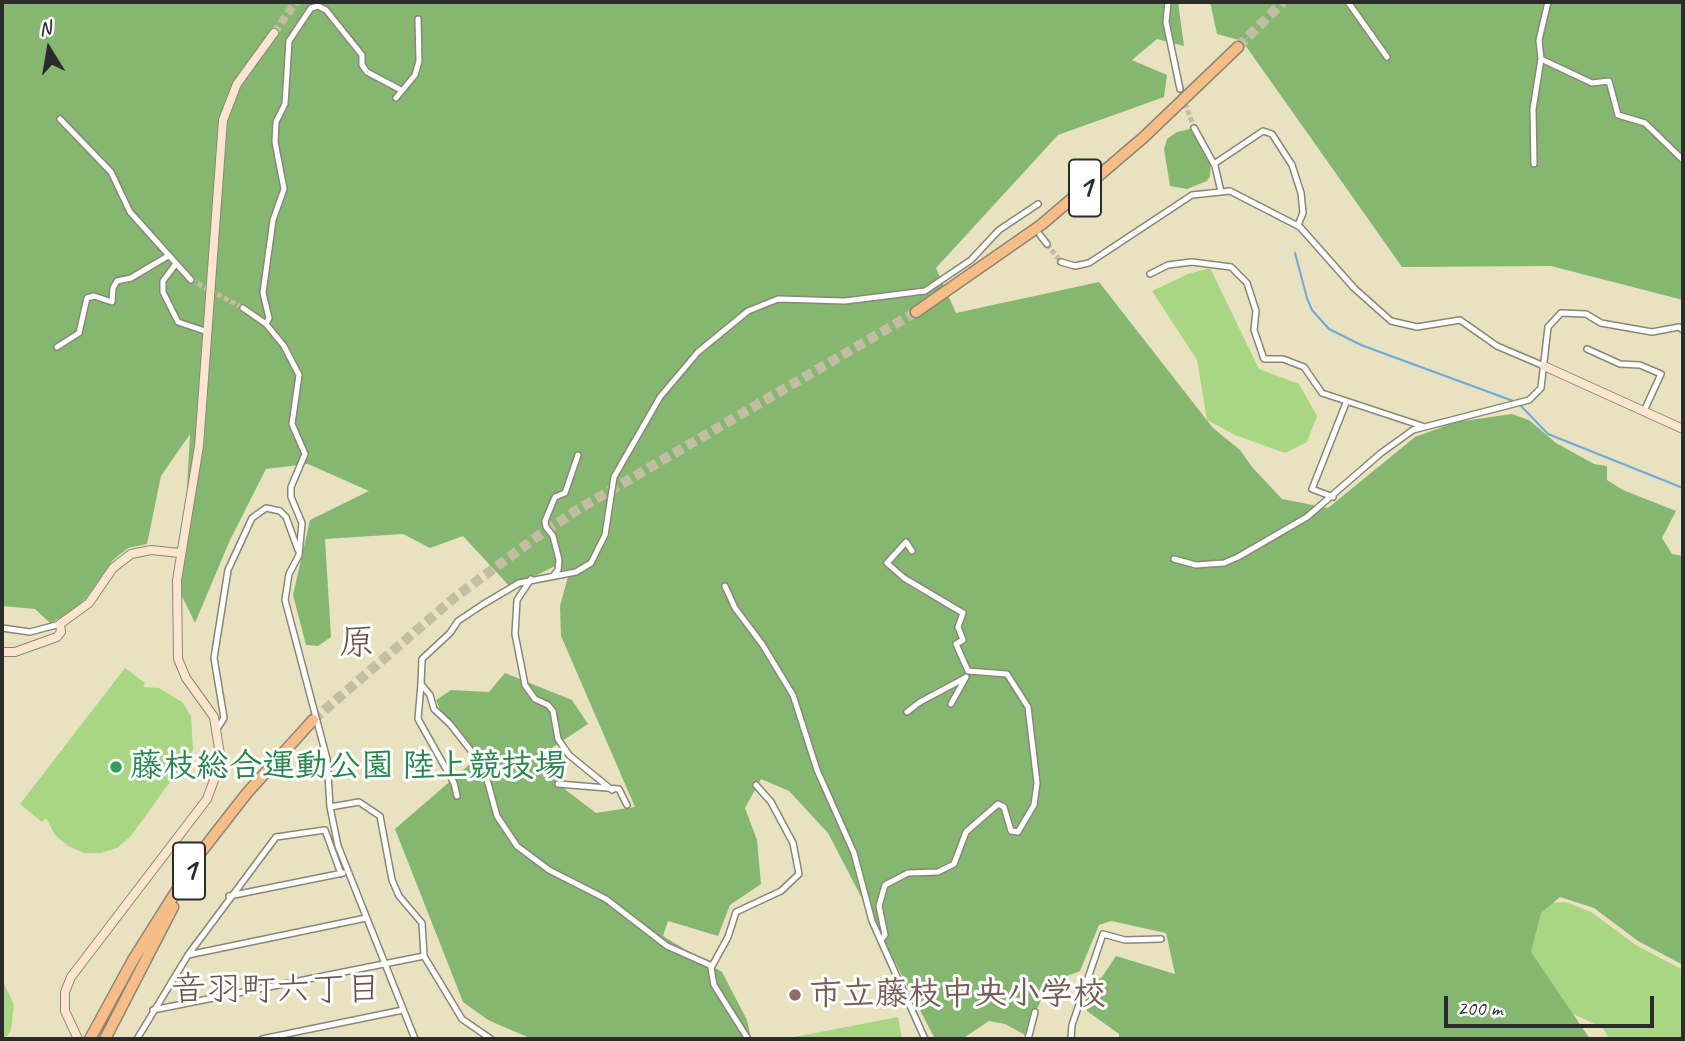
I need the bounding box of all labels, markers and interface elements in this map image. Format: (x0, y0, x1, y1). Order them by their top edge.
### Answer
north arrow (14, 14, 84, 84)
text: N (37, 15, 53, 41)
road number: 1 (1069, 160, 1101, 216)
district label: 原 (339, 622, 375, 666)
place label: 藤枝総合運動公園 陸上競技場 (130, 747, 567, 787)
marker: 藤枝総合運動公園 陸上競技場 (108, 759, 124, 775)
road number: 1 (173, 842, 205, 900)
district label: 音羽町六丁目 (171, 970, 381, 1012)
place label: 市立藤枝中央小学校 (809, 975, 1106, 1015)
scale bar (1447, 982, 1657, 1026)
marker: 市立藤枝中央小学校 (787, 987, 803, 1003)
text: 200 m (1457, 995, 1502, 1021)

